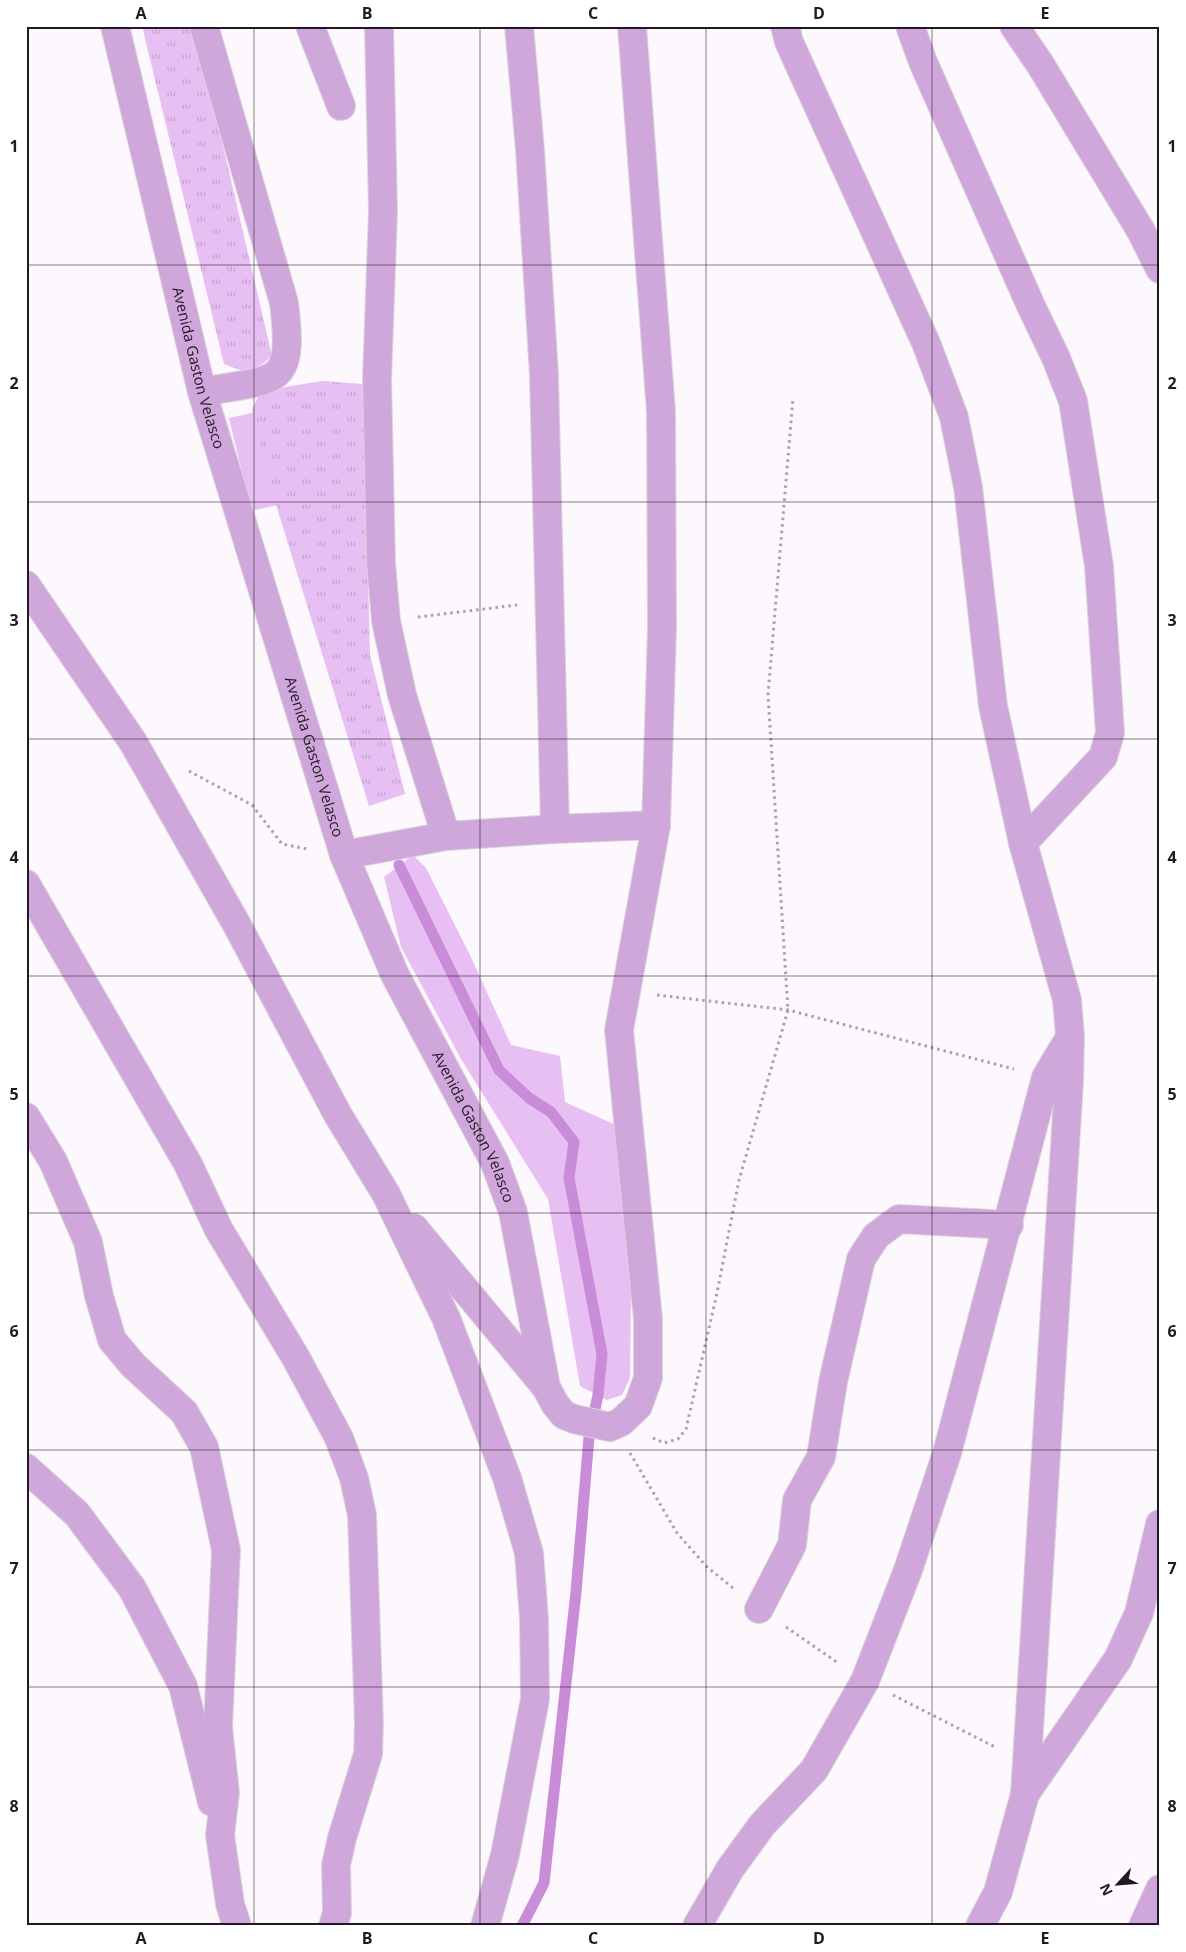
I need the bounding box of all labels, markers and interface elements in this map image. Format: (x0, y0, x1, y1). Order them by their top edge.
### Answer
text: A (135, 2, 147, 24)
text: B (362, 2, 372, 24)
text: C (588, 2, 598, 24)
text: D (813, 2, 825, 24)
text: E (1041, 2, 1050, 24)
text: 1 (9, 135, 19, 157)
text: 1 (1167, 135, 1177, 157)
street label: Avenida Gaston Velasco (168, 285, 230, 451)
text: 2 (9, 372, 19, 394)
text: 2 (1167, 372, 1177, 394)
text: 3 (9, 609, 19, 631)
text: 3 (1167, 609, 1177, 631)
street label: Avenida Gaston Velasco (281, 674, 349, 839)
text: 4 (9, 846, 19, 868)
text: 4 (1167, 846, 1177, 868)
street label: Avenida Gaston Velasco (428, 1047, 520, 1205)
text: 5 (9, 1083, 19, 1105)
text: 5 (1167, 1083, 1177, 1105)
text: 6 (9, 1320, 19, 1342)
text: 6 (1167, 1320, 1177, 1342)
text: 7 (9, 1557, 19, 1579)
text: 7 (1167, 1557, 1177, 1579)
text: 8 (9, 1795, 19, 1817)
text: 8 (1167, 1795, 1177, 1817)
north arrow (1094, 1860, 1144, 1910)
text: N (1095, 1881, 1117, 1899)
text: A (135, 1927, 147, 1949)
text: B (362, 1927, 372, 1949)
text: C (588, 1927, 598, 1949)
text: D (813, 1927, 825, 1949)
text: E (1041, 1927, 1050, 1949)

